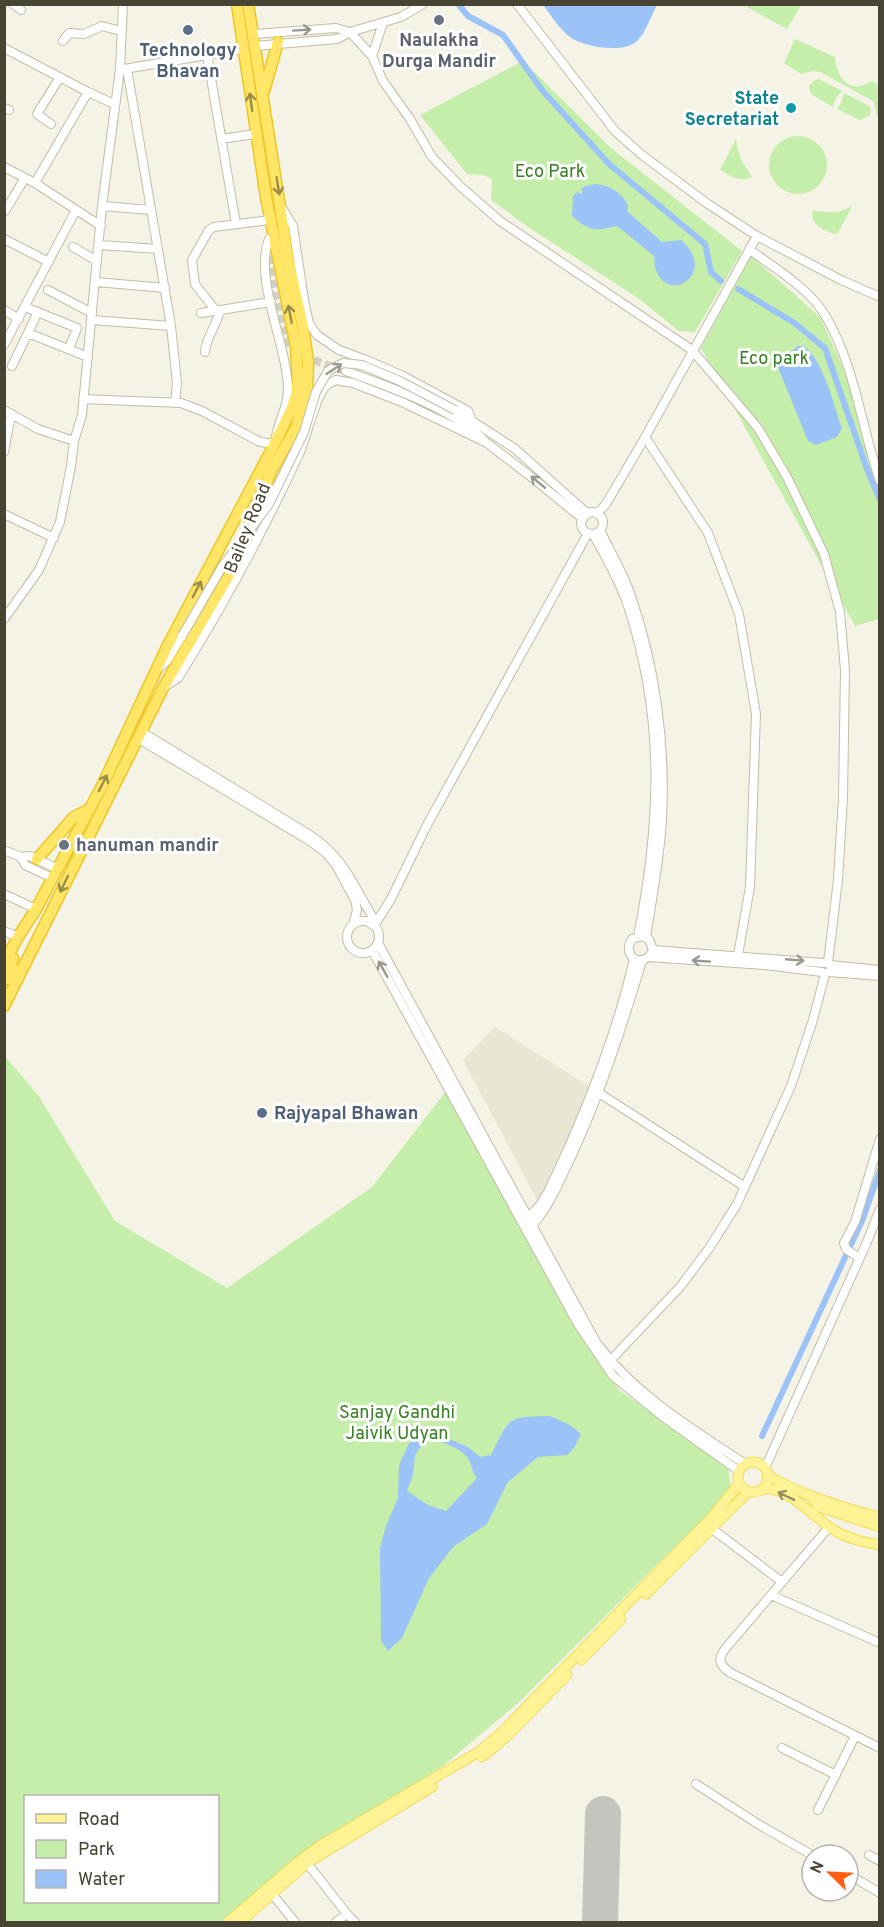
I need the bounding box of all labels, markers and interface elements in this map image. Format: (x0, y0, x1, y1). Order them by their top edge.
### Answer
marker: Naulakha Durga Mandir (432, 13, 446, 27)
marker: Technology Bhavan (181, 23, 195, 37)
one-way arrow (292, 24, 311, 35)
place label: Naulakha Durga Mandir (382, 30, 496, 74)
place label: Technology Bhavan (139, 40, 237, 84)
place label: State Secretariat (685, 88, 779, 132)
one-way arrow (245, 92, 256, 112)
marker: State Secretariat (784, 101, 798, 115)
park label: Eco Park (515, 161, 585, 184)
one-way arrow (273, 176, 284, 196)
one-way arrow (284, 305, 295, 324)
park label: Eco park (739, 348, 809, 371)
one-way arrow (325, 362, 342, 374)
one-way arrow (530, 475, 546, 488)
street label: Bailey Road (220, 480, 277, 577)
one-way arrow (191, 581, 203, 598)
one-way arrow (98, 775, 109, 793)
place label: hanuman mandir (76, 835, 219, 858)
marker: hanuman mandir (57, 838, 71, 852)
one-way arrow (57, 875, 69, 893)
one-way arrow (691, 955, 711, 966)
one-way arrow (785, 955, 805, 966)
one-way arrow (376, 961, 388, 978)
place label: Rajyapal Bhawan (274, 1103, 418, 1126)
marker: Rajyapal Bhawan (255, 1106, 269, 1120)
park label: Sanjay Gandhi Jaivik Udyan (339, 1402, 455, 1446)
one-way arrow (778, 1490, 796, 1501)
legend (24, 1795, 219, 1903)
text: Road (78, 1809, 120, 1832)
text: Park (78, 1839, 115, 1862)
north arrow (800, 1843, 860, 1903)
text: N (807, 1858, 830, 1877)
text: Water (78, 1869, 125, 1892)

